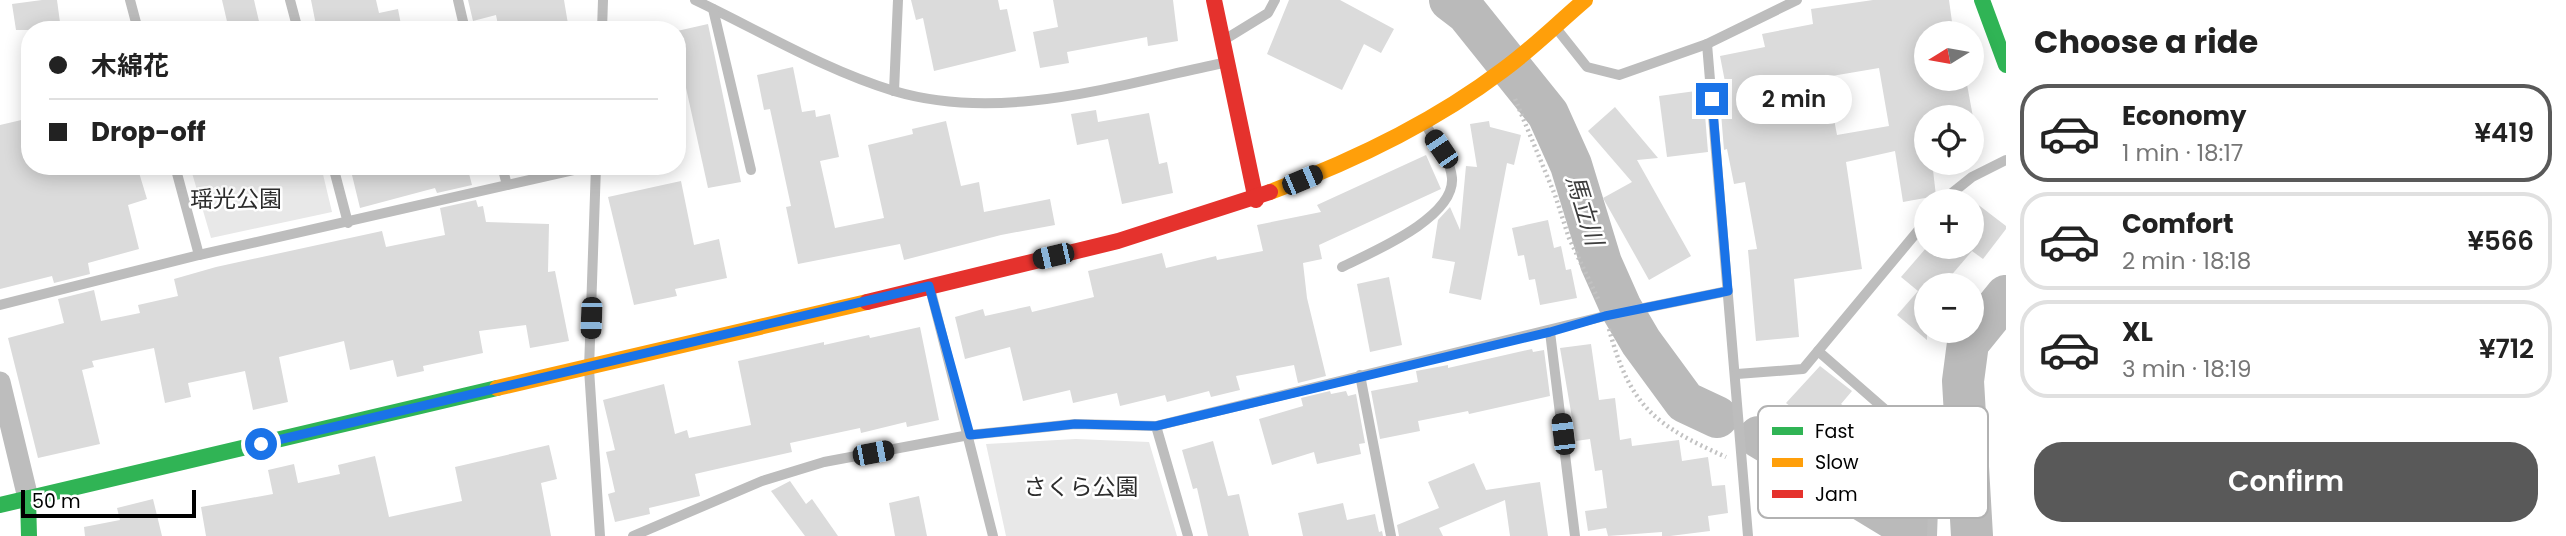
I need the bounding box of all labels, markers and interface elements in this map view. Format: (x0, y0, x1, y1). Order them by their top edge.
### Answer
text: Choose a ride (2034, 19, 2258, 64)
north arrow (1914, 21, 1984, 91)
map controls (1914, 21, 1984, 343)
text: 木綿花 (91, 48, 169, 84)
callout: 2 min (1736, 74, 1852, 124)
route end (1696, 83, 1728, 115)
text: 2 min (1762, 83, 1826, 115)
text: Economy (2122, 98, 2246, 134)
icon: car (2038, 102, 2101, 165)
button: locate (1914, 105, 1984, 175)
text: Drop-off (91, 114, 206, 150)
text: ¥419 (2475, 115, 2534, 151)
car (1421, 126, 1462, 172)
text: 1 min · 18:17 (2122, 137, 2243, 169)
car (1279, 162, 1326, 198)
water label: 馬立川 (1559, 171, 1612, 252)
park label: 瑶光公園 (190, 183, 282, 215)
button: + (1914, 189, 1984, 259)
text: Comfort (2122, 206, 2234, 242)
icon: car (2038, 210, 2101, 273)
text: ¥566 (2467, 223, 2534, 259)
car (1031, 241, 1076, 271)
text: 2 min · 18:18 (2122, 245, 2251, 277)
button: − (1914, 273, 1984, 343)
car (580, 297, 603, 339)
text: XL (2122, 314, 2153, 350)
icon: car (2038, 318, 2101, 381)
text: ¥712 (2479, 331, 2534, 367)
text: 3 min · 18:19 (2122, 353, 2252, 385)
legend (1758, 406, 1988, 518)
car (1551, 412, 1576, 456)
text: Fast (1815, 418, 1854, 445)
route start (245, 428, 277, 460)
car (851, 439, 896, 467)
button: Confirm (2034, 442, 2538, 522)
text: Slow (1815, 449, 1859, 476)
park label: さくら公園 (1024, 471, 1139, 503)
text: Jam (1815, 481, 1857, 508)
scale bar (21, 487, 196, 519)
text: 50 m (32, 488, 81, 515)

